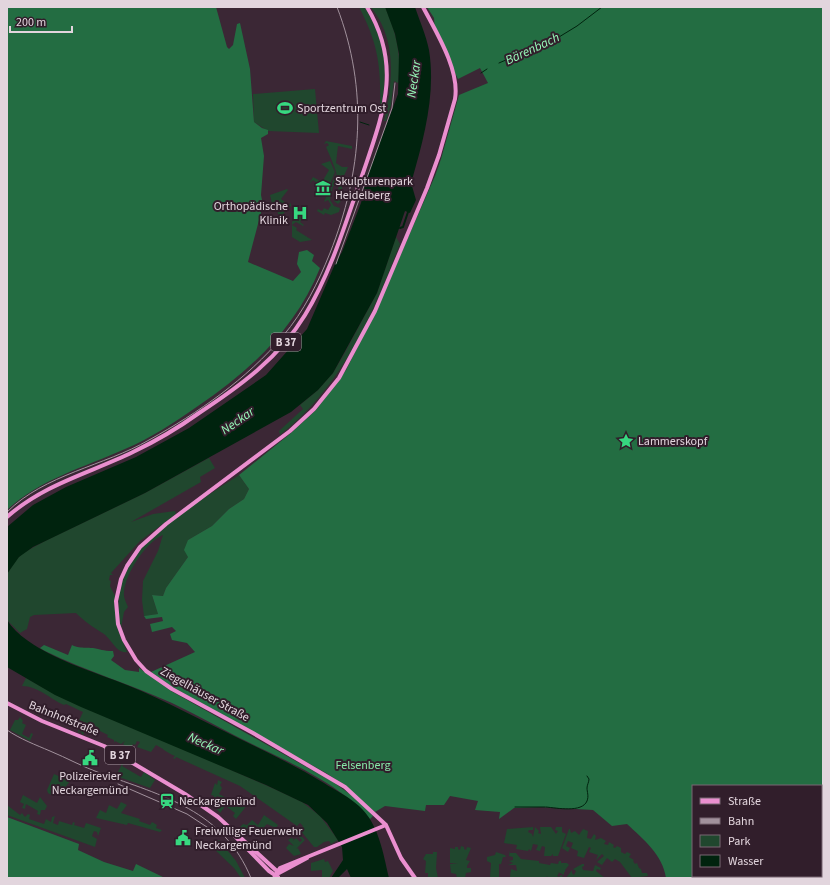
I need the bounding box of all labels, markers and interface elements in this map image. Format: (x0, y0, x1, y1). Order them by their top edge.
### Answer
scale bar (10, 8, 72, 34)
text: 200 m (16, 14, 46, 31)
water label: Bärenbach (502, 28, 563, 69)
water label: Neckar (402, 59, 426, 99)
sports icon: Sportzentrum Ost (276, 99, 294, 117)
place label: Sportzentrum Ost (297, 100, 386, 117)
place label: Skulpturenpark Heidelberg (335, 173, 413, 204)
museum icon: Skulpturenpark Heidelberg (314, 179, 332, 197)
place label: Orthopädische Klinik (214, 198, 288, 229)
hospital icon: Orthopädische Klinik (291, 204, 309, 222)
road number: B 37 (271, 333, 301, 351)
water label: Neckar (217, 402, 258, 439)
place icon: Lammerskopf (617, 432, 635, 450)
place label: Lammerskopf (638, 433, 708, 450)
street label: Ziegelhäuser Straße (157, 663, 253, 726)
street label: Bahnhofstraße (26, 697, 101, 740)
water label: Neckar (185, 728, 227, 760)
road number: B 37 (105, 746, 135, 764)
public building icon: Polizeirevier Neckargemünd (81, 749, 99, 767)
park label: Felsenberg (335, 757, 391, 774)
place label: Polizeirevier Neckargemünd (52, 768, 128, 799)
legend (692, 785, 822, 877)
station icon: Neckargemünd (158, 792, 176, 810)
place label: Neckargemünd (179, 793, 256, 810)
text: Straße (728, 793, 761, 810)
text: Bahn (728, 813, 754, 830)
place label: Freiwillige Feuerwehr Neckargemünd (195, 823, 303, 854)
public building icon: Freiwillige Feuerwehr Neckargemünd (174, 829, 192, 847)
text: Park (728, 833, 750, 850)
text: Wasser (728, 853, 764, 870)

